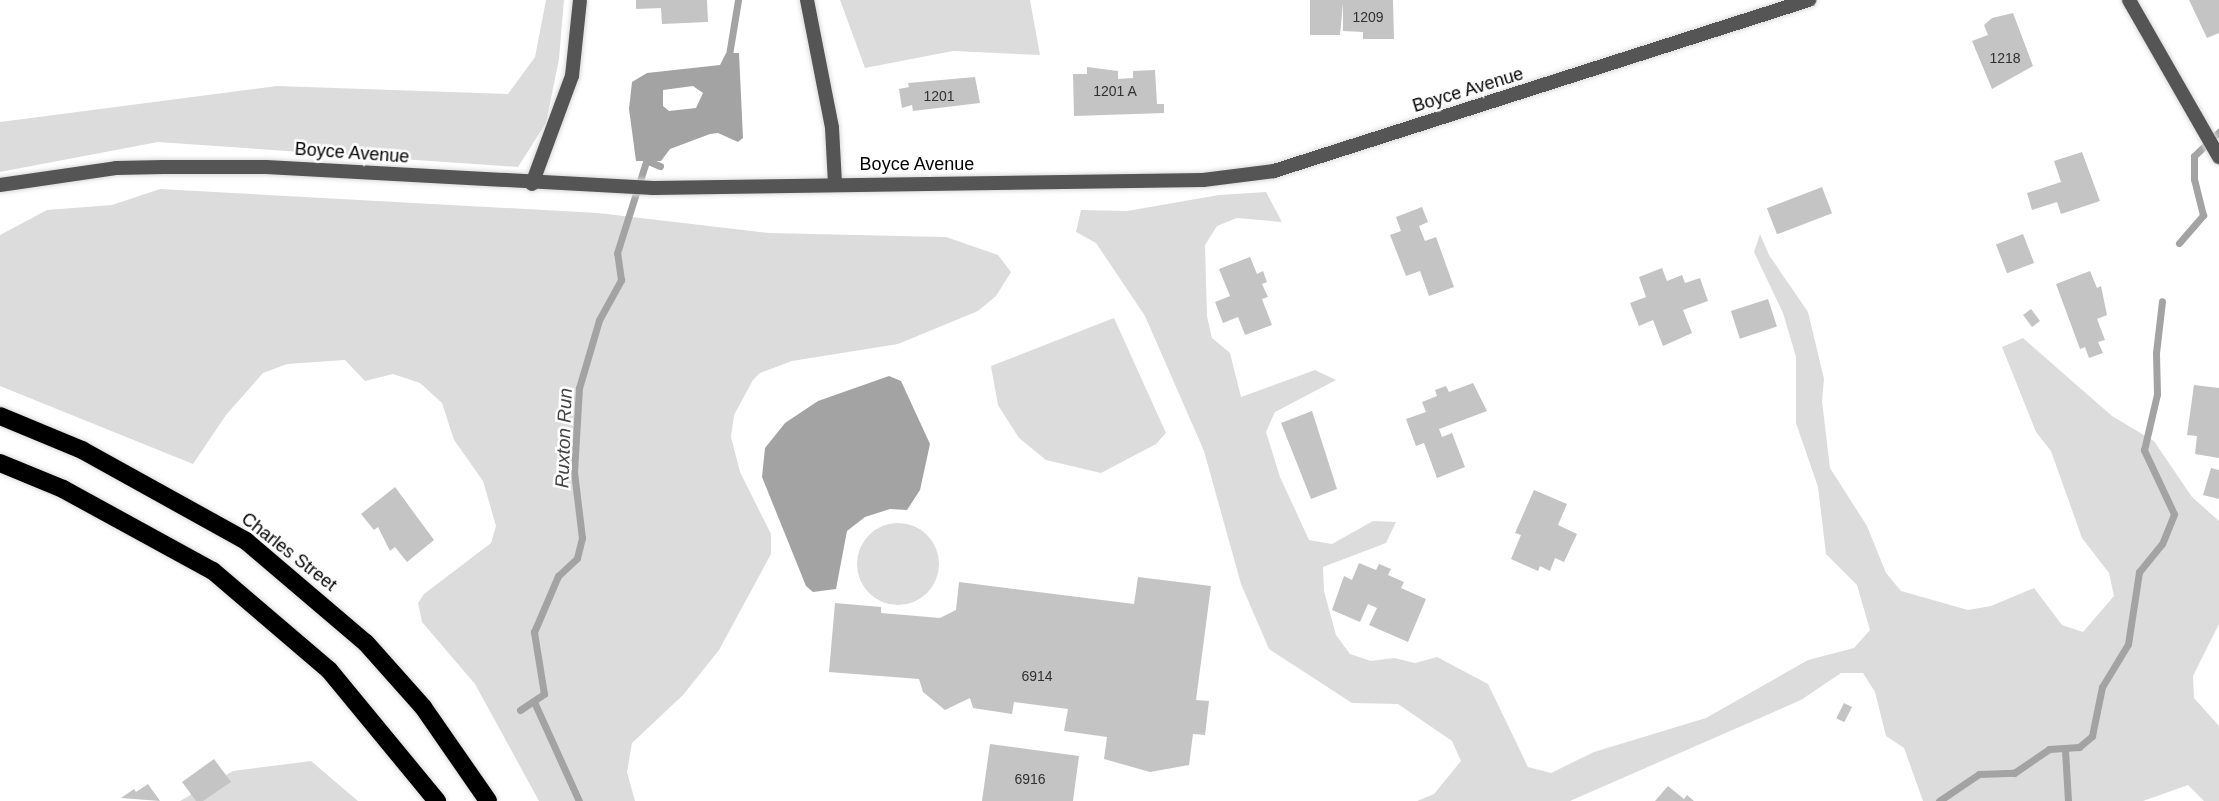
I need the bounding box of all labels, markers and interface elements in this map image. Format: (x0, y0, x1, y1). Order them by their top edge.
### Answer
house number: 1209 (1352, 9, 1384, 25)
house number: 1218 (1989, 50, 2021, 66)
street label: Boyce Avenue (1409, 63, 1527, 117)
house number: 1201 A (1093, 83, 1137, 99)
house number: 1201 (923, 88, 955, 104)
street label: Boyce Avenue (294, 138, 410, 168)
street label: Boyce Avenue (859, 153, 975, 175)
water label: Ruxton Run (551, 387, 577, 489)
street label: Charles Street (237, 508, 341, 596)
house number: 6914 (1021, 668, 1053, 684)
house number: 6916 (1014, 771, 1046, 787)

